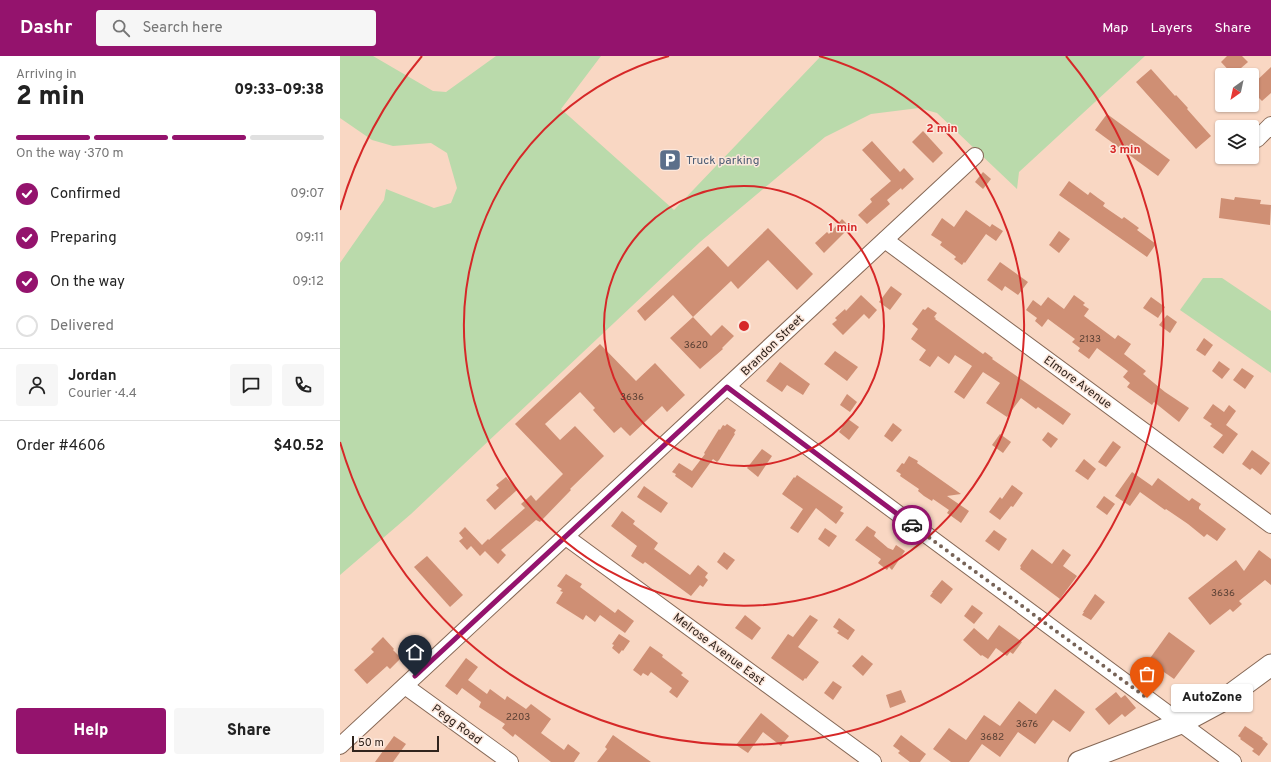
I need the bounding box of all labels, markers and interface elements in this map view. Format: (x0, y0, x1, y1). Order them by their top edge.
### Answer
search box (96, 10, 376, 46)
text: Dashr (20, 16, 72, 40)
icon: search (110, 17, 132, 39)
text: Search here (142, 19, 223, 38)
text: Map (1102, 20, 1128, 37)
text: Layers (1150, 20, 1192, 37)
text: Share (1214, 20, 1251, 37)
text: Arriving in (16, 67, 77, 83)
north arrow (1215, 68, 1259, 112)
map controls (1215, 68, 1259, 164)
text: 2 min (16, 81, 85, 114)
text: 09:33–09:38 (234, 81, 324, 100)
button: layers (1215, 120, 1259, 164)
text: 2 min (926, 121, 958, 137)
text: 3 min (1109, 142, 1141, 158)
text: On the way · 370 m (16, 146, 124, 162)
parking icon: Truck parking (657, 147, 683, 173)
place label: Truck parking (686, 153, 760, 169)
icon: check (16, 183, 38, 205)
text: Confirmed (50, 185, 121, 204)
text: 09:07 (290, 186, 324, 202)
text: 1 min (829, 220, 857, 236)
icon: check (16, 227, 38, 249)
text: Preparing (50, 229, 117, 248)
text: 09:11 (295, 230, 324, 246)
icon: check (16, 271, 38, 293)
text: On the way (50, 273, 125, 292)
text: 09:12 (292, 274, 324, 290)
street label: Brandon Street (738, 312, 808, 380)
text: Delivered (50, 317, 114, 336)
centre of rings (737, 319, 751, 333)
house number: 2133 (1079, 333, 1101, 346)
house number: 3620 (684, 339, 708, 352)
street label: Elmore Avenue (1040, 353, 1115, 413)
button: person (16, 364, 58, 406)
button: chat (230, 364, 272, 406)
button: phone (282, 364, 324, 406)
text: Jordan (68, 367, 117, 386)
text: Courier · 4.4 (68, 386, 137, 402)
house number: 3636 (620, 391, 644, 404)
text: Order #4606 (16, 437, 106, 456)
text: $40.52 (273, 437, 324, 456)
courier (892, 505, 932, 545)
icon: car (901, 514, 923, 536)
house number: 3636 (1211, 587, 1235, 600)
street label: Melrose Avenue East (669, 610, 768, 690)
pin (398, 635, 432, 676)
icon: home (404, 641, 426, 663)
pin (1130, 657, 1164, 698)
icon: bag (1136, 663, 1158, 685)
callout: AutoZone (1171, 684, 1253, 712)
text: AutoZone (1182, 690, 1242, 706)
street label: Pegg Road (428, 701, 485, 748)
button: Help (16, 708, 166, 754)
button: Share (174, 708, 324, 754)
house number: 2203 (506, 711, 530, 724)
house number: 3676 (1016, 718, 1038, 731)
house number: 3682 (980, 731, 1004, 744)
scale bar (352, 734, 439, 753)
text: 50 m (358, 736, 384, 750)

